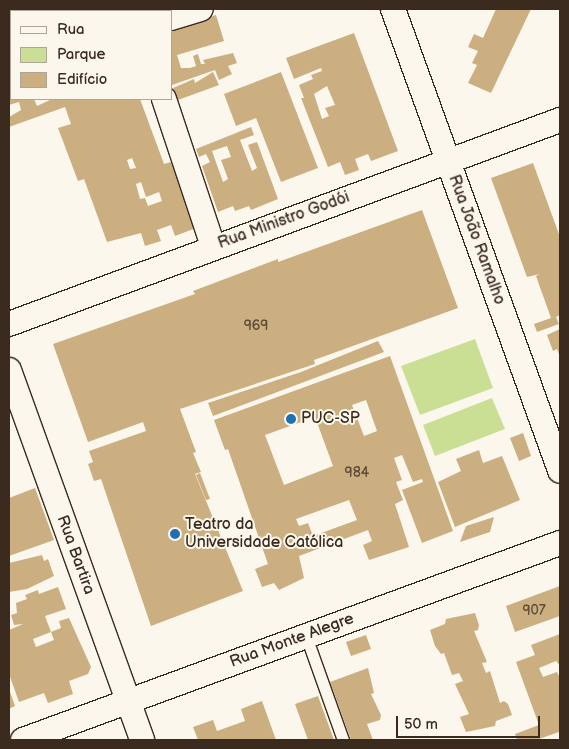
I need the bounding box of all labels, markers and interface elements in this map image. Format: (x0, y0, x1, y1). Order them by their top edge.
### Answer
legend (10, 10, 172, 100)
text: Rua (57, 20, 85, 39)
text: Parque (57, 45, 105, 64)
text: Edifício (57, 70, 107, 89)
street label: Rua João Ramalho (443, 172, 509, 308)
street label: Rua Ministro Godói (216, 188, 352, 254)
house number: 969 (244, 318, 268, 334)
place label: PUC-SP (301, 409, 360, 429)
marker: PUC-SP (285, 413, 297, 425)
house number: 984 (345, 465, 369, 481)
street label: Rua Bartira (52, 513, 98, 597)
place label: Teatro da Universidade Católica (185, 515, 343, 553)
marker: Teatro da Universidade Católica (169, 528, 181, 540)
house number: 907 (522, 603, 546, 619)
street label: Rua Monte Alegre (227, 610, 357, 672)
scale bar (399, 706, 543, 738)
text: 50 m (404, 715, 438, 734)

